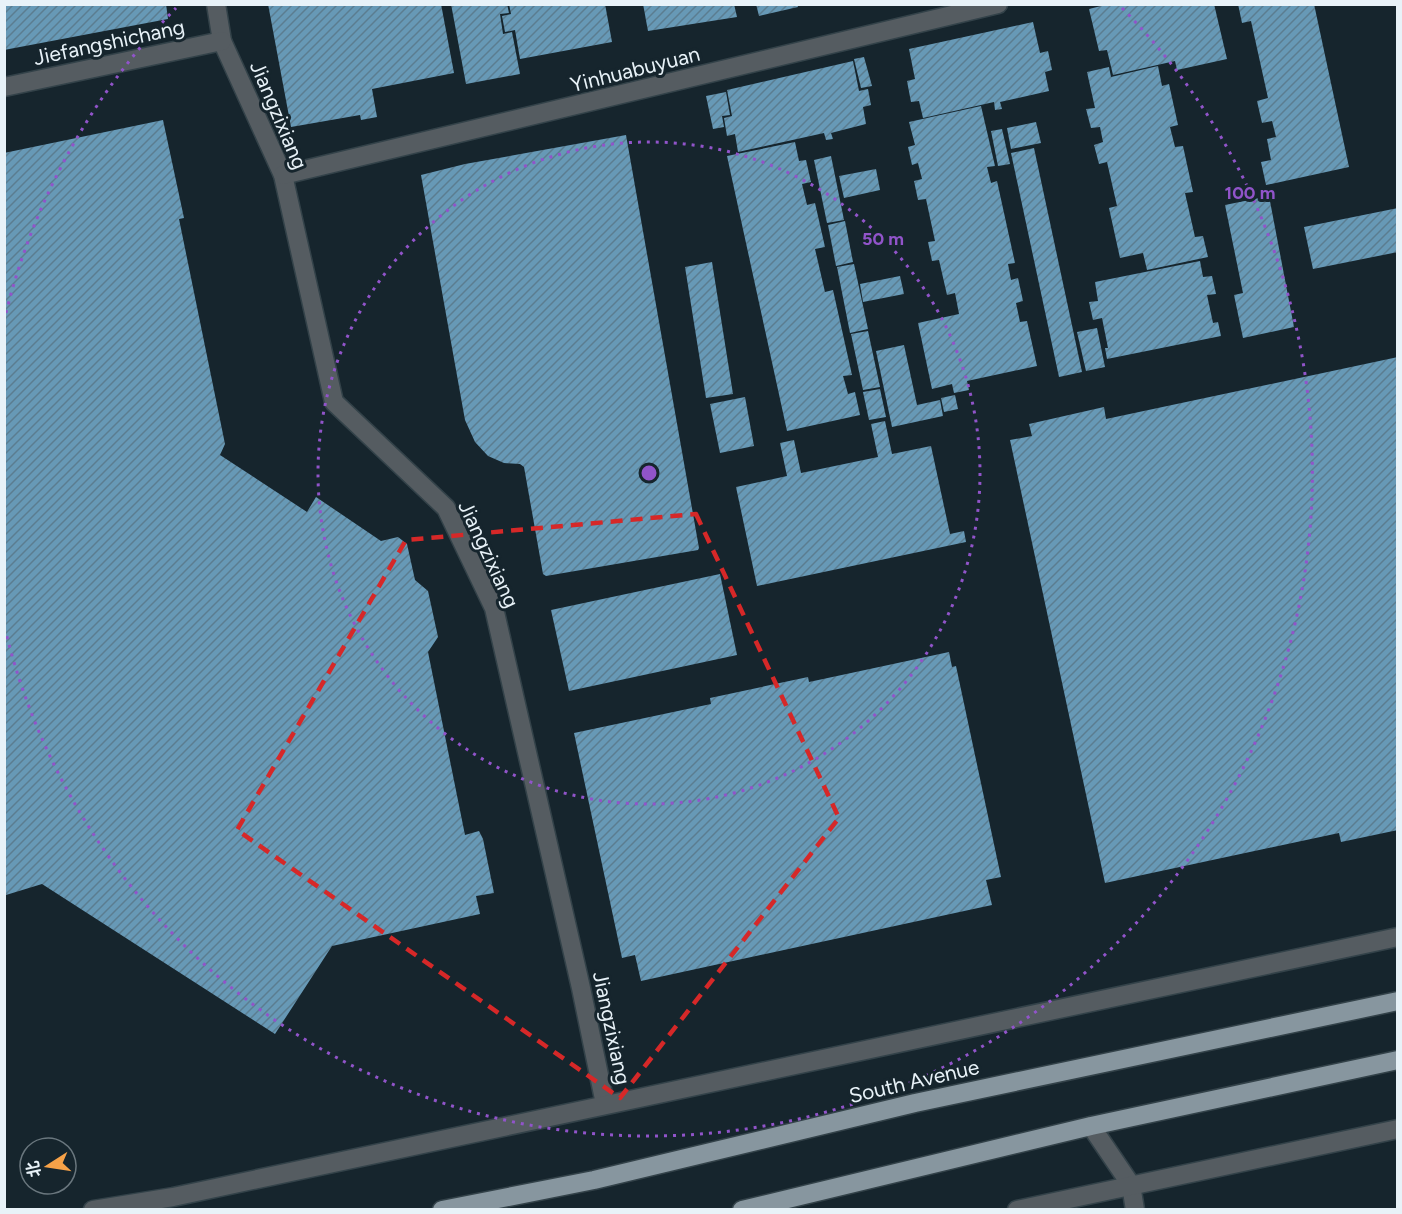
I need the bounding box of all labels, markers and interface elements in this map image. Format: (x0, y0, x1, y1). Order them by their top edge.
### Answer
street label: Jiefangshichang (31, 14, 187, 70)
street label: Yinhuabuyuan (568, 41, 702, 97)
street label: Jiangzixiang (245, 57, 313, 173)
text: 100 m (1225, 182, 1275, 204)
text: 50 m (862, 228, 904, 250)
centre of rings (639, 463, 659, 483)
street label: Jiangzixiang (453, 496, 525, 612)
street label: Jiangzixiang (588, 969, 636, 1087)
street label: South Avenue (847, 1054, 981, 1108)
north arrow (18, 1136, 78, 1196)
text: 北 (23, 1159, 45, 1179)

